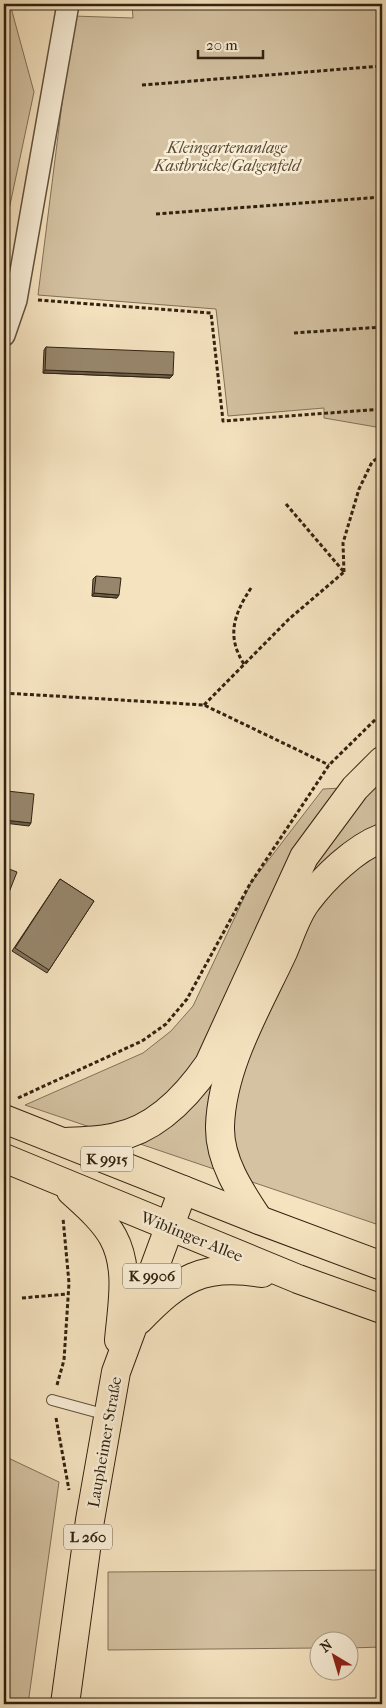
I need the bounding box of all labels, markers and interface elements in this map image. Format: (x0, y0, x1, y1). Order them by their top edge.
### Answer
scale bar (198, 28, 264, 60)
text: 20 m (206, 36, 238, 54)
park label: Kleingartenanlage Kastbrücke/Galgenfeld (153, 138, 302, 175)
road number: K 9915 (81, 1146, 133, 1172)
street label: Wiblinger Allee (137, 1207, 246, 1266)
road number: K 9906 (123, 1264, 181, 1288)
street label: Laupheimer Straße (84, 1375, 125, 1509)
road number: L 260 (64, 1524, 112, 1550)
north arrow (308, 1630, 358, 1680)
text: N (317, 1636, 336, 1656)

